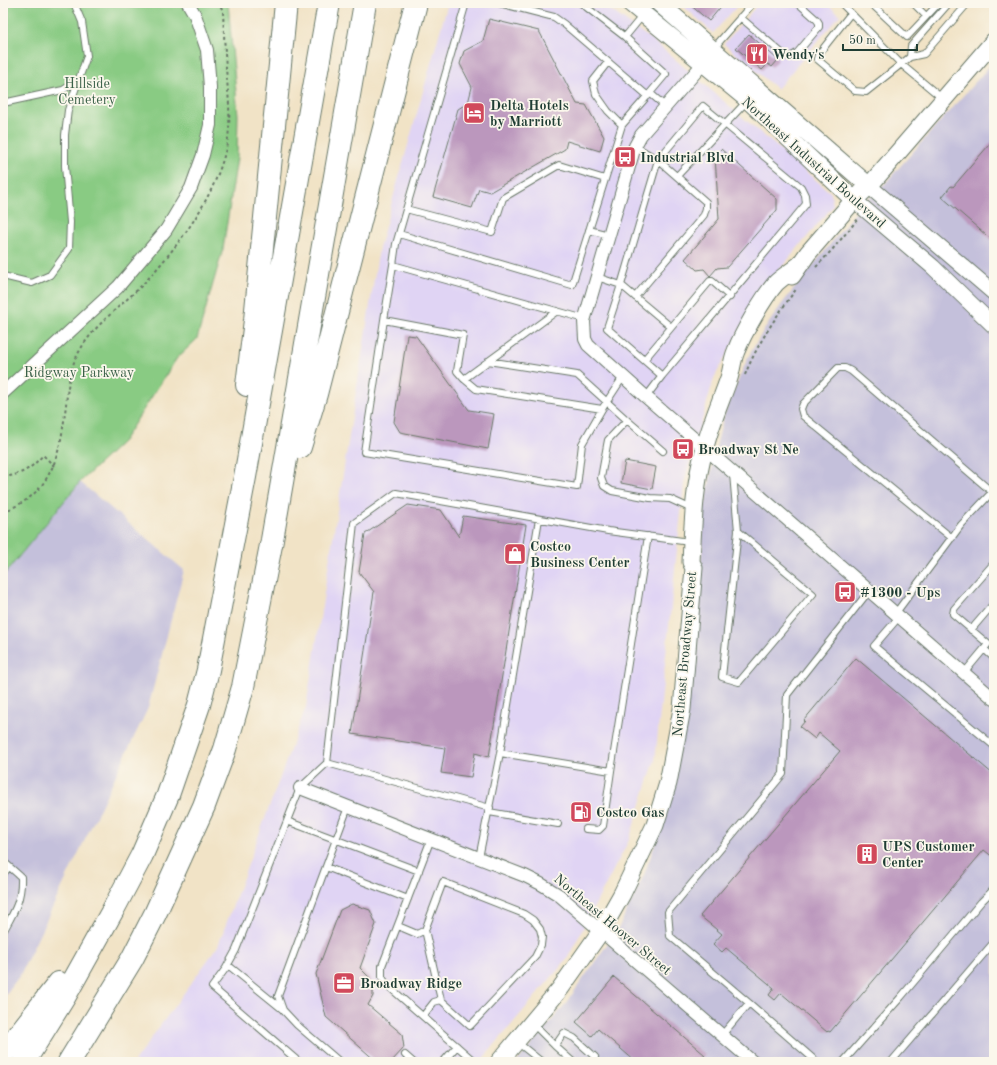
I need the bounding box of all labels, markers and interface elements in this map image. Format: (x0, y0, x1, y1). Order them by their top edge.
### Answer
scale bar (843, 26, 917, 52)
text: 50 m (849, 34, 876, 47)
restaurant icon: Wendy's (744, 41, 770, 67)
place label: Wendy's (772, 48, 824, 62)
park label: Hillside Cemetery (58, 77, 117, 107)
street label: Northeast Industrial Boulevard (739, 94, 888, 231)
place label: Delta Hotels by Marriott (490, 99, 569, 129)
hotel icon: Delta Hotels by Marriott (461, 100, 487, 126)
bus stop icon: Industrial Blvd (612, 144, 638, 170)
place label: Industrial Blvd (640, 151, 735, 165)
park label: Ridgway Parkway (24, 366, 135, 380)
bus stop icon: Broadway St Ne (670, 436, 696, 462)
place label: Broadway St Ne (698, 443, 799, 457)
place label: Costco Business Center (530, 540, 630, 570)
shop icon: Costco Business Center (502, 541, 528, 567)
street label: Northeast Broadway Street (671, 571, 699, 738)
bus stop icon: #1300 - Ups (832, 579, 858, 605)
place label: #1300 - Ups (860, 586, 940, 600)
fuel station icon: Costco Gas (568, 799, 594, 825)
place label: Costco Gas (596, 806, 664, 820)
place label: UPS Customer Center (882, 840, 975, 870)
building icon: UPS Customer Center (854, 841, 880, 867)
street label: Northeast Hoover Street (551, 872, 674, 978)
office icon: Broadway Ridge (331, 970, 357, 996)
place label: Broadway Ridge (360, 977, 462, 991)

